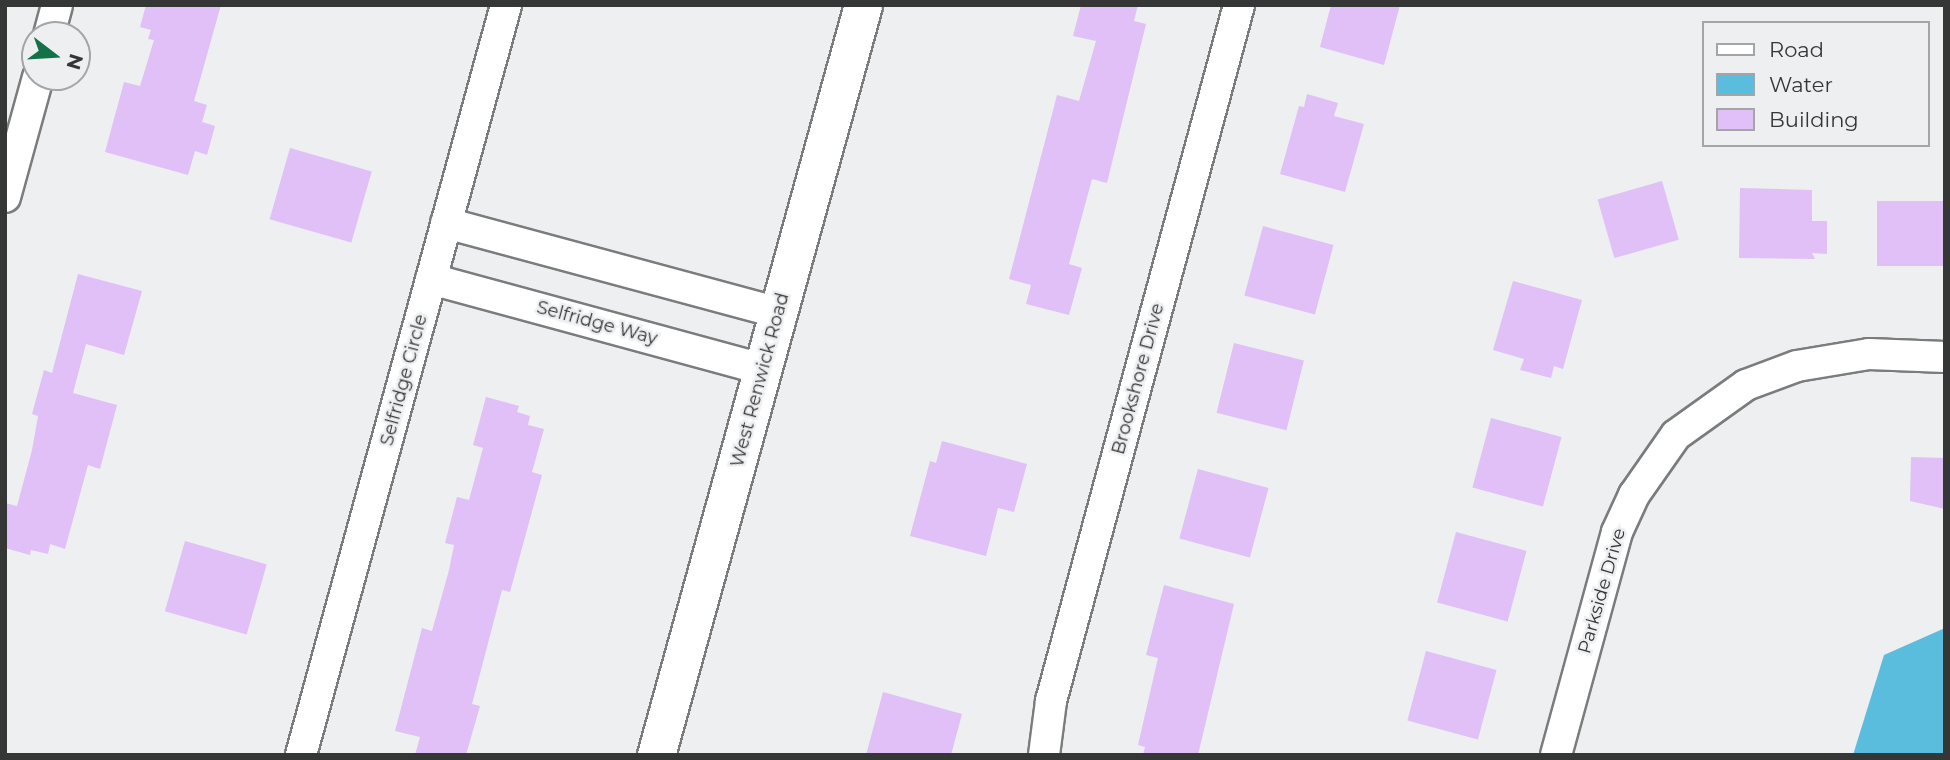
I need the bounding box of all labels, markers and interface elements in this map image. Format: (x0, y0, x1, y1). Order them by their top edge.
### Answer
north arrow (21, 21, 91, 91)
legend (1702, 21, 1929, 147)
text: Road (1769, 37, 1824, 62)
text: N (61, 51, 88, 72)
text: Water (1769, 72, 1833, 97)
text: Building (1769, 107, 1859, 132)
street label: West Renwick Road (726, 290, 794, 470)
street label: Selfridge Way (534, 297, 660, 349)
street label: Brookshore Drive (1107, 301, 1169, 457)
street label: Selfridge Circle (376, 312, 432, 448)
street label: Parkside Drive (1574, 526, 1630, 656)

